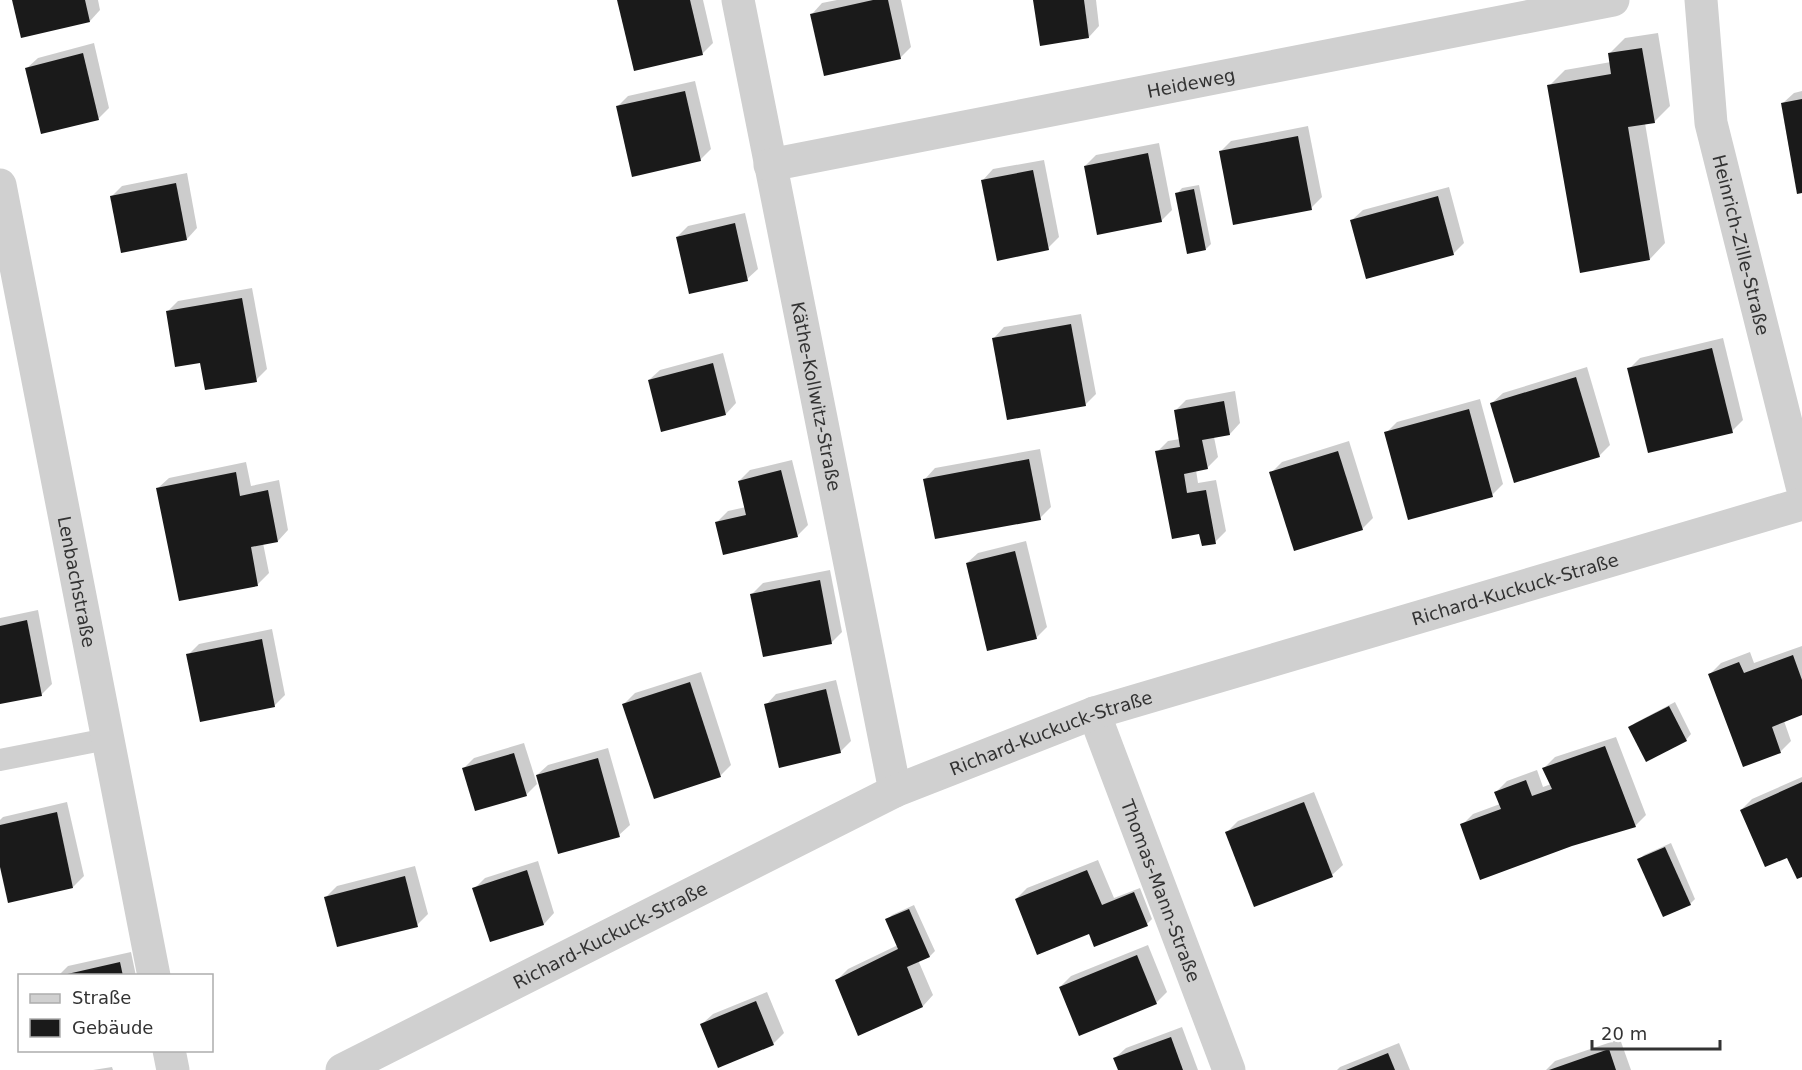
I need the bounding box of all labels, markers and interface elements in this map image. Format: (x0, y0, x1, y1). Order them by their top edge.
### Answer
street label: Heideweg (1145, 64, 1237, 101)
street label: Heinrich-Zille-Straße (1709, 152, 1774, 337)
street label: Käthe-Kollwitz-Straße (788, 300, 846, 493)
street label: Lenbachstraße (54, 514, 100, 649)
street label: Richard-Kuckuck-Straße (1409, 548, 1621, 629)
street label: Richard-Kuckuck-Straße (946, 686, 1155, 779)
street label: Thomas-Mann-Straße (1117, 796, 1205, 985)
street label: Richard-Kuckuck-Straße (509, 877, 710, 993)
legend (18, 974, 213, 1052)
text: Straße (72, 987, 131, 1008)
scale bar (1592, 1013, 1720, 1051)
text: Gebäude (72, 1017, 153, 1038)
text: 20 m (1601, 1023, 1647, 1044)

